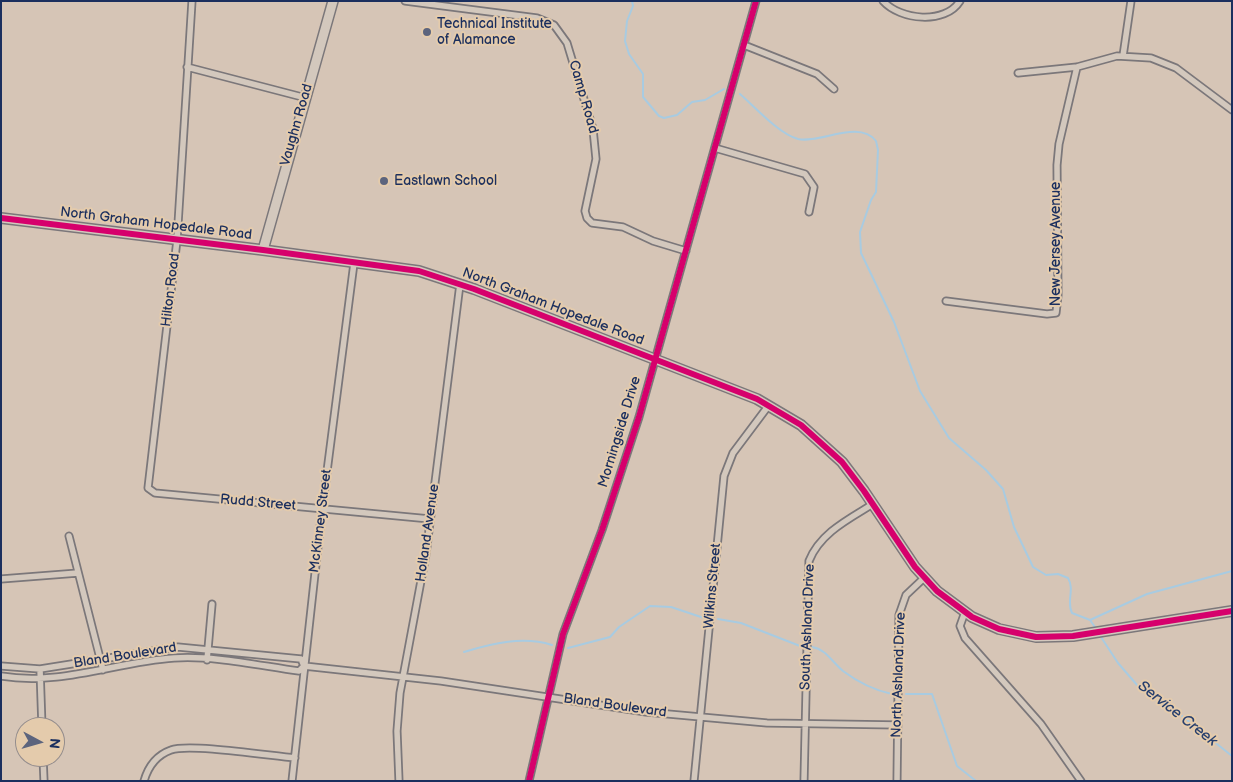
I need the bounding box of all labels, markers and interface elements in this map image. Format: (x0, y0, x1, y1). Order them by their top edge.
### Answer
place label: Technical Institute of Alamance (437, 16, 552, 48)
marker: Technical Institute of Alamance (421, 26, 433, 38)
street label: Camp Road (565, 59, 601, 135)
street label: Vaughn Road (277, 82, 317, 168)
place label: Eastlawn School (394, 173, 497, 189)
marker: Eastlawn School (378, 175, 390, 187)
street label: New Jersey Avenue (1048, 182, 1064, 306)
street label: North Graham Hopedale Road (59, 204, 253, 244)
street label: Hilton Road (158, 252, 184, 328)
street label: North Graham Hopedale Road (460, 265, 646, 349)
street label: Morningside Drive (595, 374, 645, 490)
street label: McKinney Street (306, 468, 336, 574)
street label: Holland Avenue (413, 483, 443, 583)
street label: Rudd Street (219, 491, 297, 515)
street label: Wilkins Street (701, 543, 725, 629)
street label: South Ashland Drive (797, 564, 819, 690)
street label: North Ashland Drive (888, 612, 910, 738)
street label: Bland Boulevard (72, 640, 178, 672)
water label: Service Creek (1134, 677, 1220, 751)
street label: Bland Boulevard (562, 690, 668, 722)
north arrow (15, 717, 65, 767)
text: N (45, 737, 63, 750)

